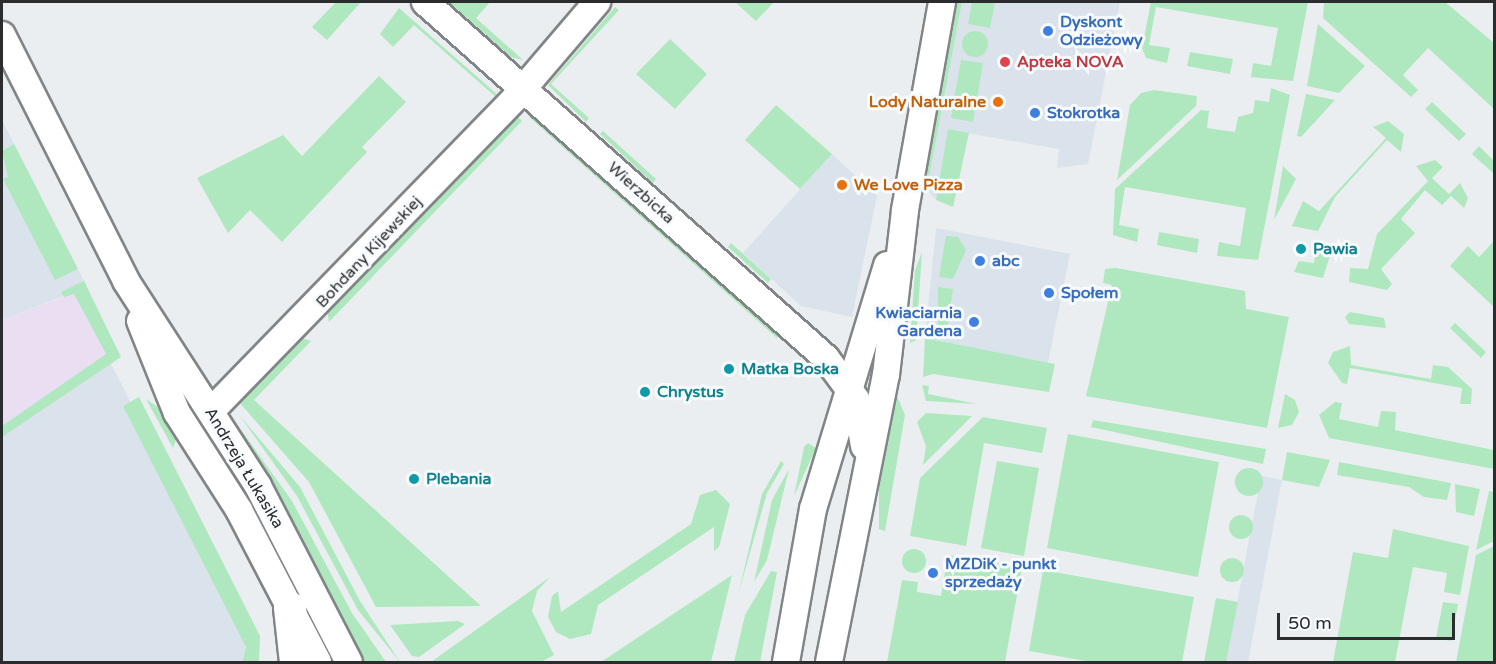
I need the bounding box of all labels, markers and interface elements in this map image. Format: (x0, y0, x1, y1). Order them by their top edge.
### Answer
place label: Dyskont Odzieżowy (1060, 12, 1143, 50)
marker: Dyskont Odzieżowy (1041, 24, 1055, 38)
place label: Apteka NOVA (1017, 52, 1124, 72)
marker: Apteka NOVA (998, 55, 1012, 69)
place label: Lody Naturalne (869, 92, 986, 112)
marker: Lody Naturalne (991, 95, 1005, 109)
place label: Stokrotka (1047, 103, 1120, 123)
marker: Stokrotka (1028, 106, 1042, 120)
street label: Wierzbicka (604, 158, 678, 228)
place label: We Love Pizza (854, 175, 963, 195)
marker: We Love Pizza (835, 178, 849, 192)
street label: Bohdany Kijewskiej (312, 192, 426, 312)
place label: Pawia (1313, 239, 1358, 259)
marker: Pawia (1294, 242, 1308, 256)
place label: abc (992, 251, 1020, 271)
marker: abc (973, 254, 987, 268)
place label: Społem (1061, 283, 1118, 303)
marker: Społem (1042, 286, 1056, 300)
place label: Kwiaciarnia Gardena (875, 303, 962, 341)
marker: Kwiaciarnia Gardena (967, 315, 981, 329)
place label: Matka Boska (741, 359, 839, 379)
marker: Matka Boska (722, 362, 736, 376)
place label: Chrystus (657, 382, 724, 402)
marker: Chrystus (638, 385, 652, 399)
street label: Andrzeja Łukasika (200, 404, 288, 532)
place label: Plebania (426, 469, 492, 489)
marker: Plebania (407, 472, 421, 486)
place label: MZDiK - punkt sprzedaży (945, 554, 1056, 592)
marker: MZDiK - punkt sprzedaży (926, 566, 940, 580)
scale bar (1280, 601, 1458, 639)
text: 50 m (1288, 612, 1332, 634)

